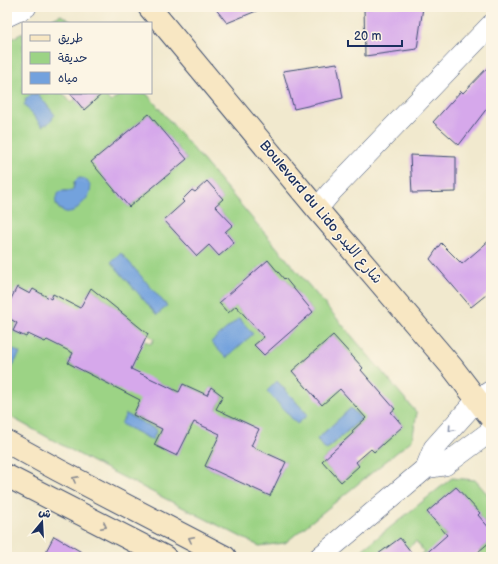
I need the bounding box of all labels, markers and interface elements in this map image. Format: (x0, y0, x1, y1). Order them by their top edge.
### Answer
legend (22, 22, 152, 94)
scale bar (348, 22, 402, 48)
text: 20 m (354, 29, 381, 44)
text: طريق (58, 31, 83, 46)
text: حديقة (58, 51, 87, 66)
text: مياه (58, 71, 78, 86)
street label: Boulevard du Lido شارع الليدو (255, 137, 386, 288)
one-way arrow (449, 425, 456, 432)
one-way arrow (72, 476, 79, 484)
north arrow (22, 502, 62, 542)
text: ش (37, 505, 53, 521)
one-way arrow (100, 521, 107, 528)
one-way arrow (187, 536, 195, 544)

